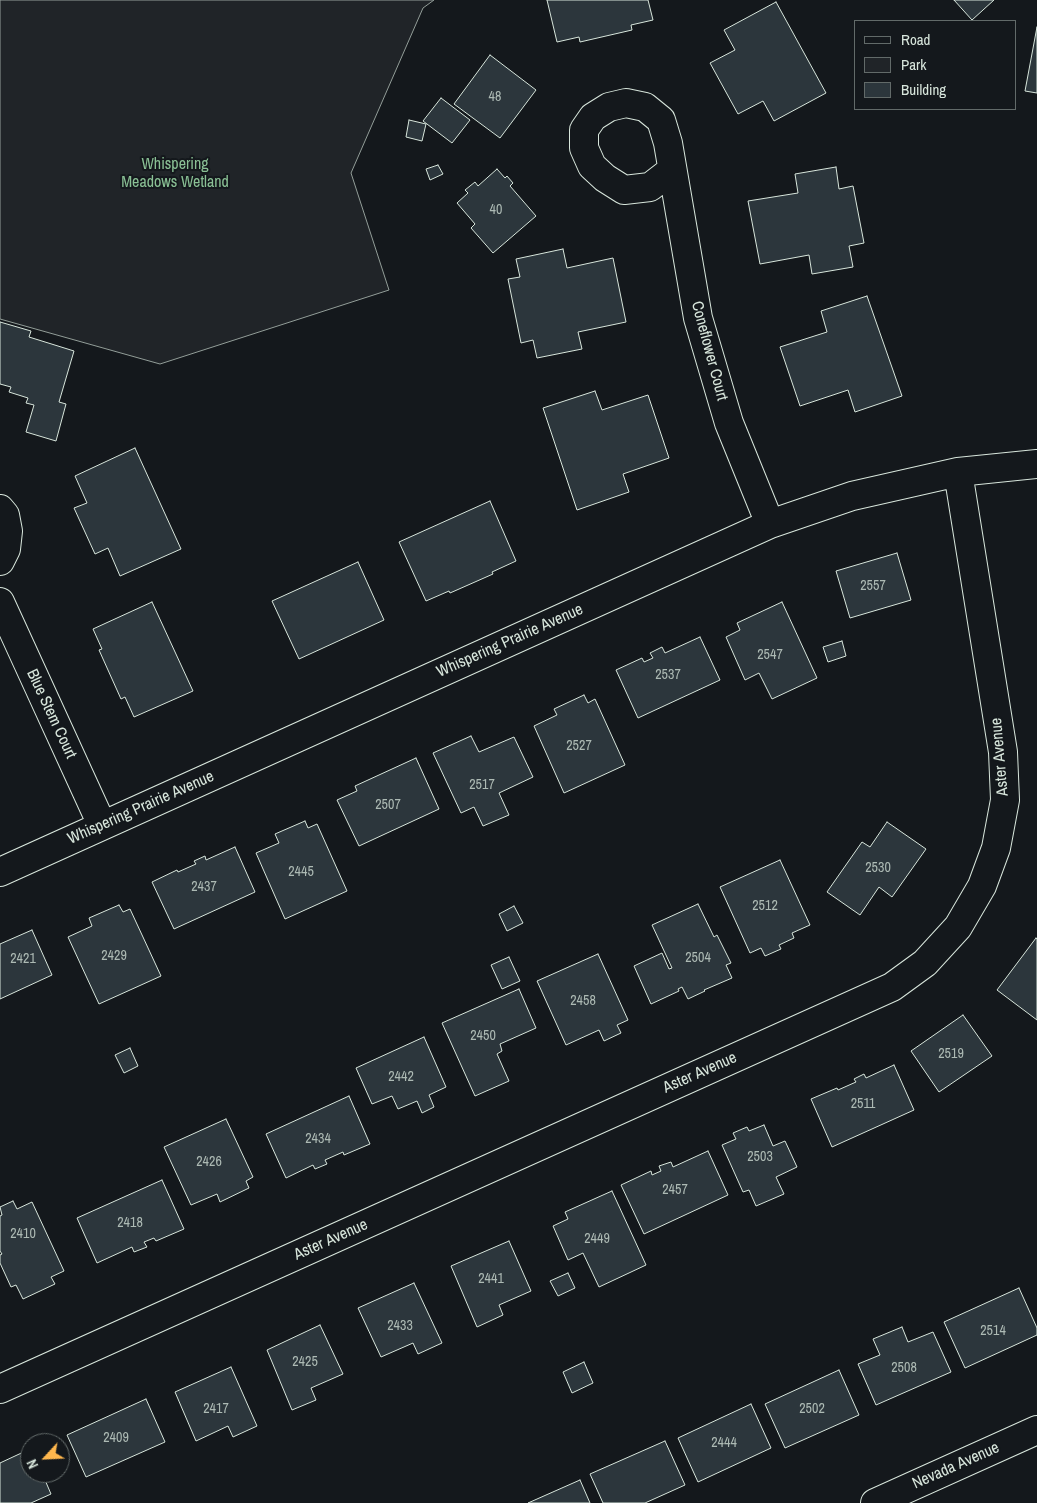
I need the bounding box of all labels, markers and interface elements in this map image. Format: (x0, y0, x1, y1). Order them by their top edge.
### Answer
legend (854, 20, 1017, 110)
text: Road (901, 29, 930, 50)
text: Park (901, 54, 926, 75)
text: Building (901, 79, 946, 100)
house number: 48 (489, 89, 501, 105)
park label: Whispering Meadows Wetland (121, 155, 229, 193)
house number: 40 (490, 202, 502, 218)
street label: Coneflower Court (687, 299, 731, 403)
house number: 2557 (860, 578, 886, 594)
street label: Whispering Prairie Avenue (434, 600, 586, 682)
house number: 2547 (757, 647, 783, 663)
street label: Blue Stem Court (22, 666, 80, 762)
house number: 2537 (655, 667, 681, 683)
street label: Aster Avenue (987, 717, 1013, 797)
house number: 2527 (566, 738, 592, 754)
street label: Whispering Prairie Avenue (65, 767, 217, 849)
house number: 2517 (469, 777, 495, 793)
house number: 2507 (375, 797, 401, 813)
house number: 2530 (865, 860, 891, 876)
house number: 2445 (288, 864, 314, 880)
house number: 2437 (191, 879, 217, 895)
house number: 2512 (752, 898, 778, 914)
house number: 2429 (101, 948, 127, 964)
house number: 2504 (685, 950, 711, 966)
house number: 2421 (10, 951, 36, 967)
house number: 2458 (570, 993, 596, 1009)
house number: 2450 (470, 1028, 496, 1044)
house number: 2519 (938, 1046, 964, 1062)
street label: Aster Avenue (660, 1048, 740, 1098)
house number: 2442 (388, 1069, 414, 1085)
house number: 2511 (851, 1096, 875, 1112)
house number: 2434 (305, 1131, 331, 1147)
house number: 2503 (747, 1149, 773, 1165)
house number: 2426 (196, 1154, 222, 1170)
house number: 2457 (662, 1182, 688, 1198)
house number: 2418 (117, 1215, 143, 1231)
street label: Aster Avenue (291, 1215, 371, 1265)
house number: 2410 (10, 1226, 36, 1242)
house number: 2449 (584, 1231, 610, 1247)
house number: 2441 (478, 1271, 504, 1287)
house number: 2433 (387, 1318, 413, 1334)
house number: 2514 (980, 1323, 1006, 1339)
house number: 2425 (292, 1354, 318, 1370)
house number: 2508 (891, 1360, 917, 1376)
house number: 2417 (203, 1401, 229, 1417)
house number: 2502 (799, 1401, 825, 1417)
house number: 2409 (103, 1430, 129, 1446)
north arrow (20, 1433, 70, 1483)
house number: 2444 (711, 1435, 737, 1451)
street label: Nevada Avenue (910, 1438, 1002, 1494)
text: N (22, 1456, 42, 1471)

